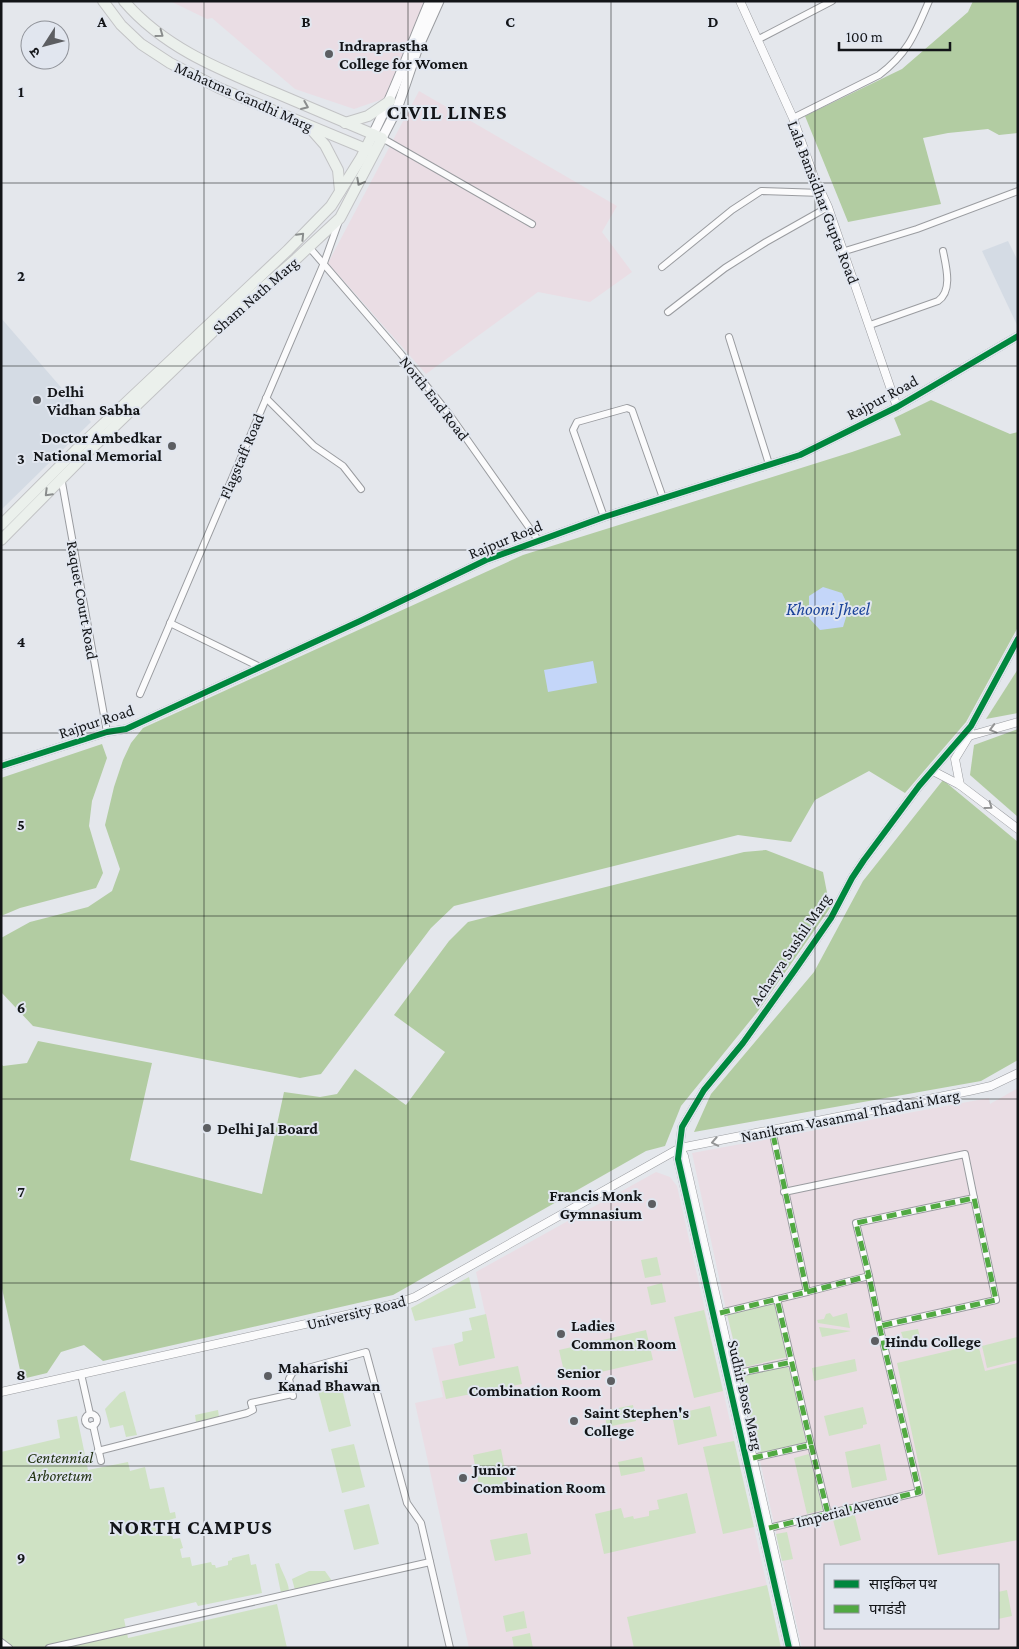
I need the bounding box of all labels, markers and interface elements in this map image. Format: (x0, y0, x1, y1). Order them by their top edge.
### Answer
text: A (96, 13, 107, 30)
text: B (301, 13, 311, 30)
text: C (505, 13, 515, 30)
text: D (707, 13, 719, 30)
north arrow (20, 20, 70, 70)
scale bar (839, 20, 950, 52)
one-way arrow (154, 28, 164, 37)
text: 100 m (846, 29, 883, 45)
place label: Indraprastha College for Women (339, 37, 468, 72)
text: उ (25, 44, 43, 61)
marker: Indraprastha College for Women (323, 48, 335, 60)
street label: Mahatma Gandhi Marg (172, 58, 316, 136)
text: 1 (18, 83, 24, 100)
one-way arrow (300, 99, 309, 110)
district label: CIVIL LINES (387, 100, 507, 124)
street label: Lala Bansidhar Gupta Road (784, 118, 863, 287)
one-way arrow (356, 176, 366, 185)
one-way arrow (295, 233, 304, 242)
street label: Sham Nath Marg (209, 253, 302, 338)
text: 2 (17, 267, 25, 284)
street label: North End Road (396, 353, 473, 444)
street label: Rajpur Road (844, 371, 922, 424)
place label: Delhi Vidhan Sabha (46, 383, 141, 418)
marker: Delhi Vidhan Sabha (31, 394, 43, 406)
street label: Flagstaff Road (216, 410, 268, 502)
place label: Doctor Ambedkar National Memorial (33, 429, 163, 464)
marker: Doctor Ambedkar National Memorial (166, 440, 178, 452)
text: 3 (17, 450, 25, 467)
one-way arrow (45, 487, 54, 496)
street label: Rajpur Road (466, 517, 545, 563)
street label: Raquet Court Road (63, 539, 101, 662)
water label: Khooni Jheel (786, 599, 871, 619)
text: 4 (17, 633, 26, 650)
street label: Rajpur Road (56, 701, 137, 743)
one-way arrow (990, 723, 998, 733)
one-way arrow (983, 801, 992, 809)
text: 5 (17, 816, 25, 833)
street label: Acharya Sushil Marg (747, 890, 835, 1009)
text: 6 (17, 999, 25, 1016)
street label: Nanikram Vasanmal Thadani Marg (739, 1086, 961, 1146)
place label: Delhi Jal Board (217, 1120, 318, 1137)
marker: Delhi Jal Board (201, 1122, 213, 1134)
one-way arrow (711, 1136, 719, 1146)
text: 7 (17, 1183, 25, 1200)
place label: Francis Monk Gymnasium (549, 1187, 642, 1222)
marker: Francis Monk Gymnasium (646, 1198, 658, 1210)
street label: University Road (305, 1292, 408, 1334)
place label: Ladies Common Room (571, 1317, 677, 1352)
marker: Ladies Common Room (555, 1328, 567, 1340)
place label: Hindu College (885, 1333, 981, 1350)
marker: Hindu College (869, 1335, 881, 1347)
street label: Sudhir Bose Marg (724, 1338, 767, 1452)
place label: Maharishi Kanad Bhawan (278, 1359, 381, 1394)
place label: Senior Combination Room (468, 1364, 602, 1399)
text: 8 (16, 1366, 26, 1383)
marker: Maharishi Kanad Bhawan (262, 1370, 274, 1382)
marker: Senior Combination Room (605, 1375, 617, 1387)
place label: Saint Stephen's College (584, 1404, 690, 1439)
marker: Saint Stephen's College (568, 1415, 580, 1427)
park label: Centennial Arboretum (27, 1449, 94, 1484)
place label: Junior Combination Room (471, 1461, 606, 1496)
marker: Junior Combination Room (457, 1472, 469, 1484)
street label: Imperial Avenue (794, 1489, 900, 1531)
district label: NORTH CAMPUS (109, 1515, 273, 1539)
text: 9 (17, 1549, 25, 1566)
legend (824, 1564, 999, 1629)
text: साइकिल पथ (869, 1576, 937, 1592)
text: पगडंडी (869, 1601, 907, 1617)

